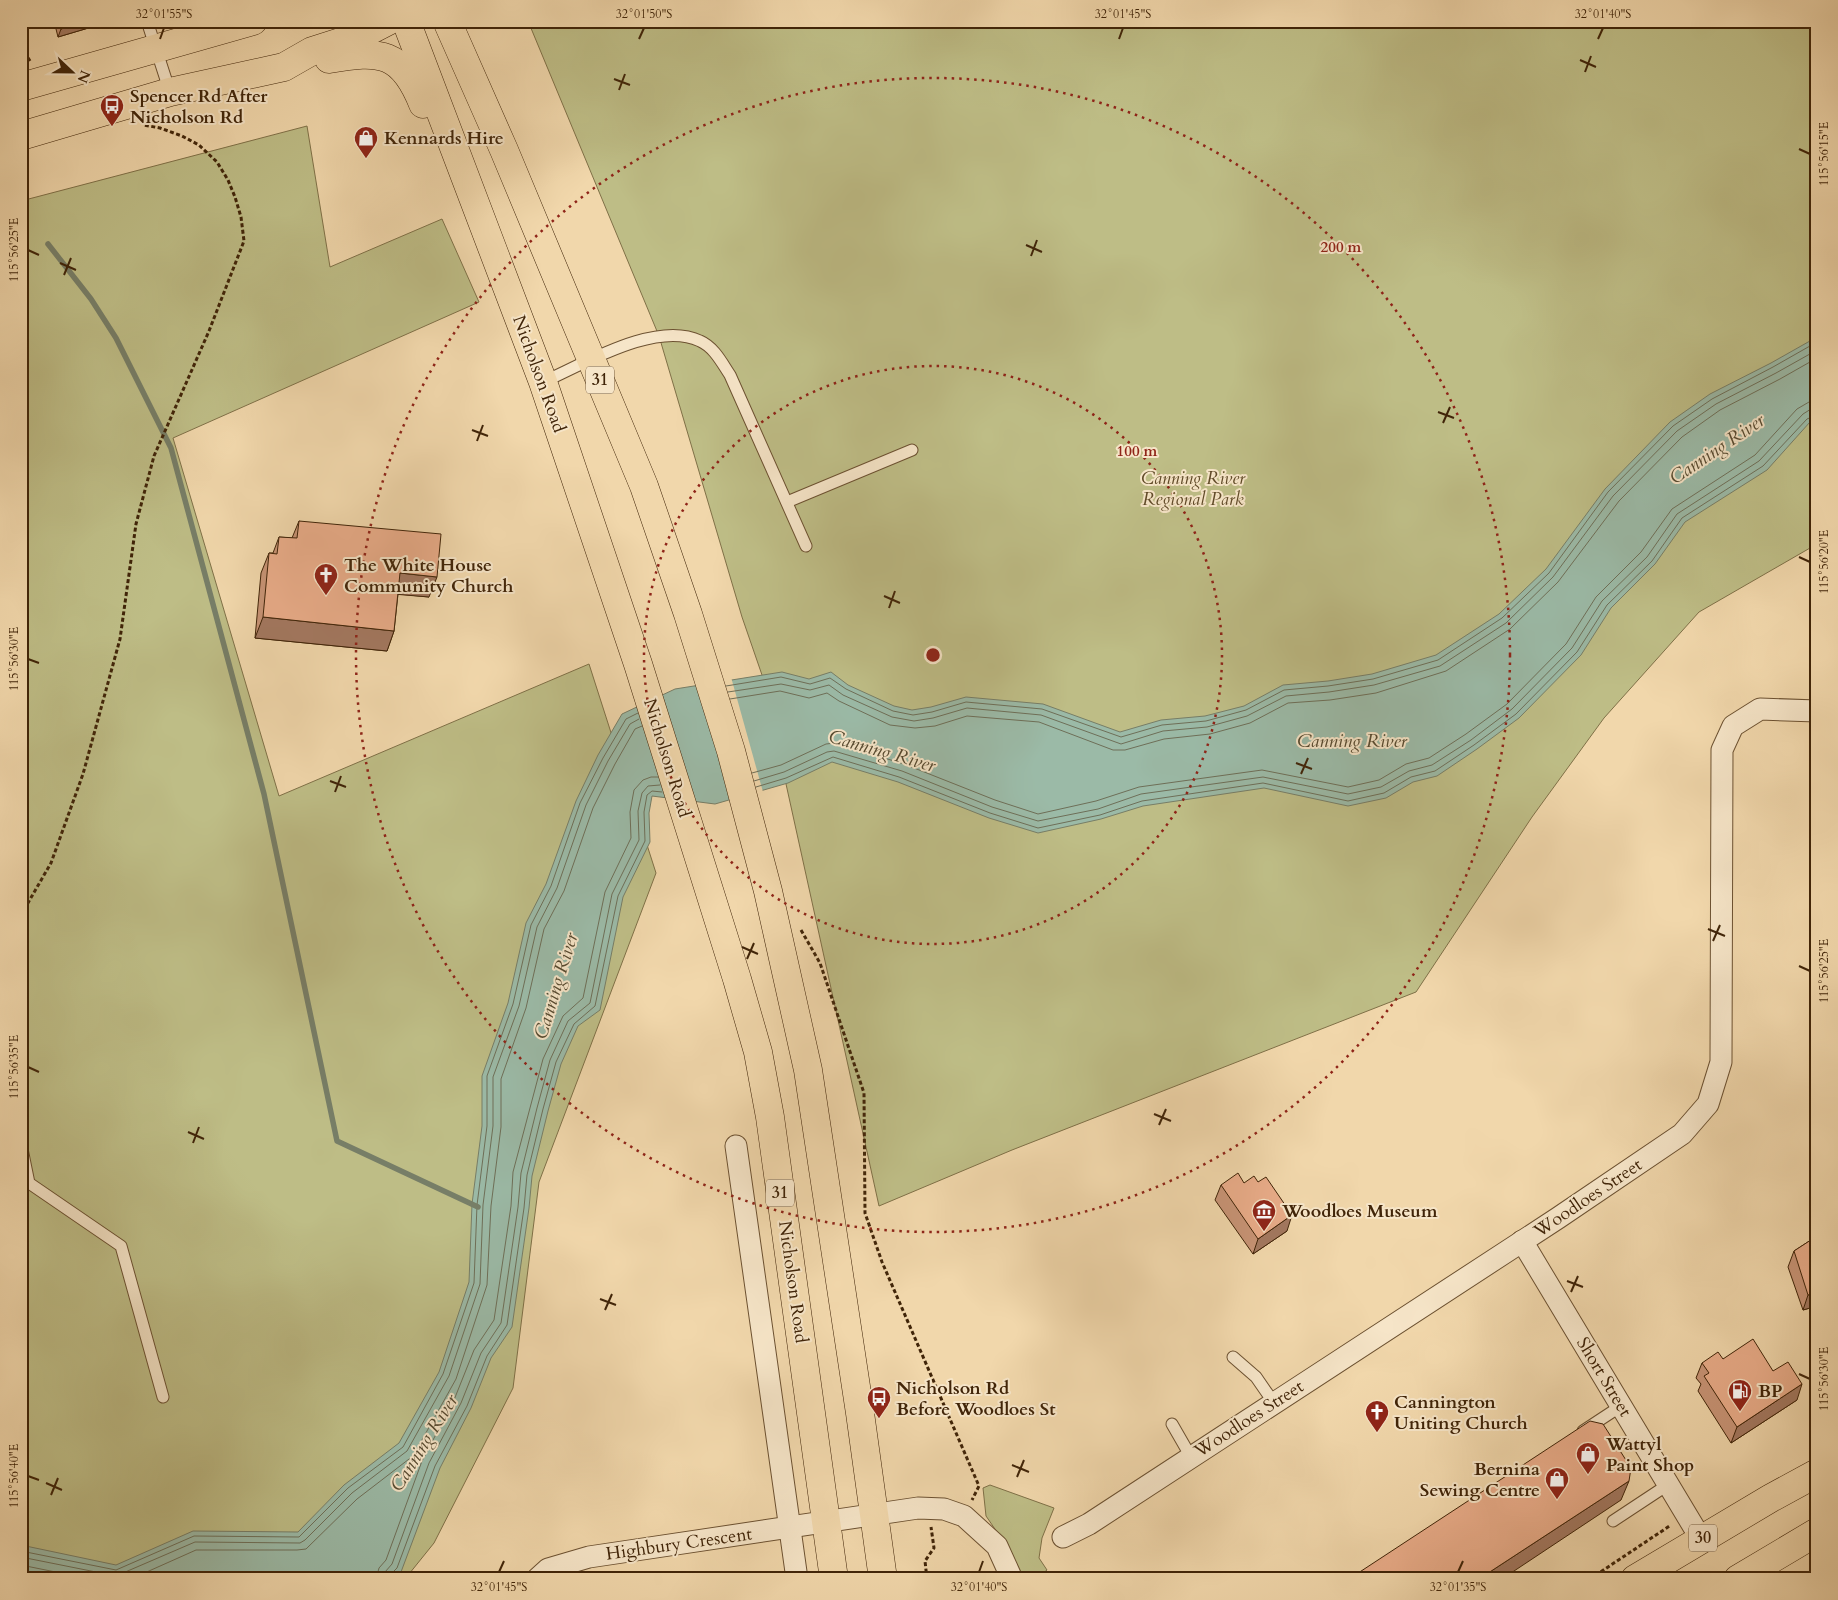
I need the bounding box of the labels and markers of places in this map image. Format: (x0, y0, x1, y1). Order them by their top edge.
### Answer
place label: Spencer Rd After Nicholson Rd (130, 84, 268, 130)
bus stop icon: Spencer Rd After Nicholson Rd (99, 93, 125, 127)
shop icon: Kennards Hire (353, 125, 379, 159)
place label: Kennards Hire (384, 126, 504, 151)
place label: The White House Community Church (344, 553, 513, 599)
church icon: The White House Community Church (313, 562, 339, 596)
centre of rings (924, 646, 942, 664)
museum icon: Woodloes Museum (1251, 1198, 1277, 1232)
place label: Woodloes Museum (1281, 1199, 1438, 1224)
place label: Nicholson Rd Before Woodloes St (896, 1376, 1056, 1422)
fuel station icon: BP (1727, 1378, 1753, 1412)
place label: BP (1758, 1379, 1782, 1404)
bus stop icon: Nicholson Rd Before Woodloes St (866, 1385, 892, 1419)
place label: Cannington Uniting Church (1394, 1390, 1528, 1436)
church icon: Cannington Uniting Church (1364, 1399, 1390, 1433)
place label: Wattyl Paint Shop (1605, 1432, 1694, 1478)
shop icon: Wattyl Paint Shop (1575, 1441, 1601, 1475)
place label: Bernina Sewing Centre (1420, 1457, 1540, 1503)
shop icon: Bernina Sewing Centre (1544, 1466, 1570, 1500)

